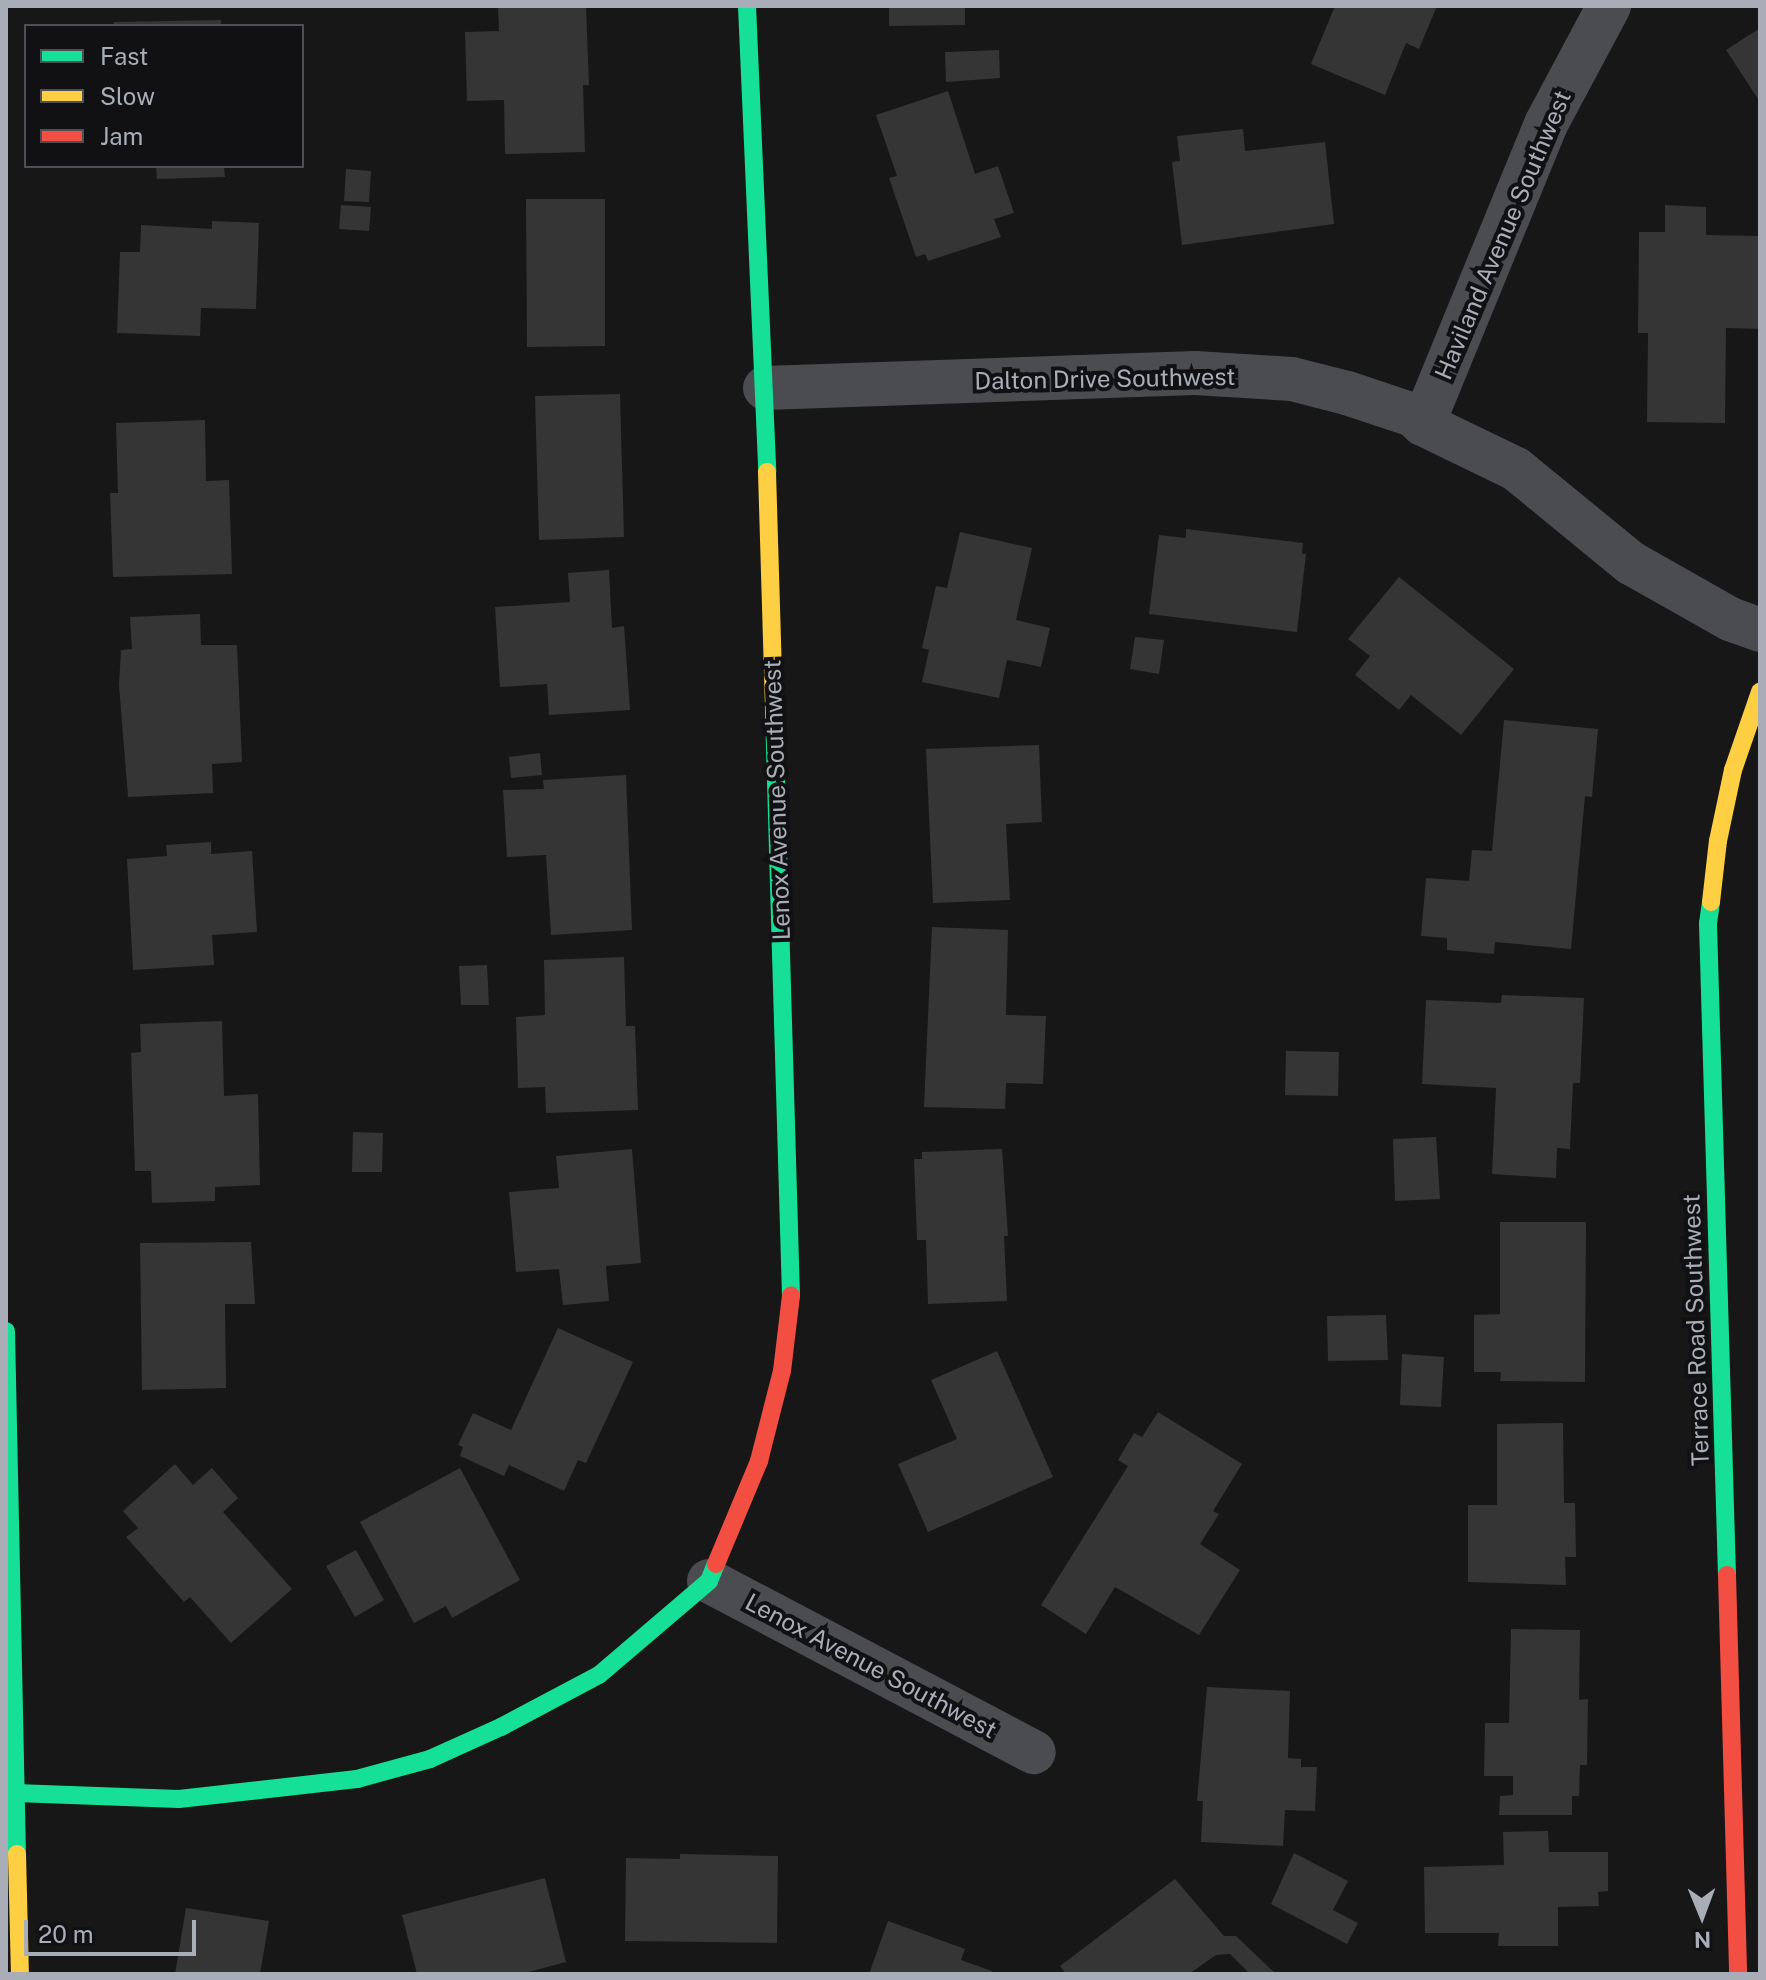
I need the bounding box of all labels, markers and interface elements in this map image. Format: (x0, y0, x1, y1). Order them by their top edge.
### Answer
legend (24, 24, 304, 168)
text: Fast (100, 42, 148, 70)
text: Slow (100, 82, 155, 110)
street label: Haviland Avenue Southwest (1429, 86, 1577, 384)
text: Jam (100, 122, 143, 150)
street label: Dalton Drive Southwest (974, 362, 1236, 396)
street label: Lenox Avenue Southwest (758, 659, 796, 941)
street label: Terrace Road Southwest (1677, 1193, 1715, 1467)
street label: Lenox Avenue Southwest (740, 1587, 1002, 1745)
north arrow (1662, 1876, 1742, 1956)
scale bar (28, 1904, 200, 1954)
text: 20 m (38, 1920, 94, 1948)
text: N (1694, 1927, 1711, 1953)

